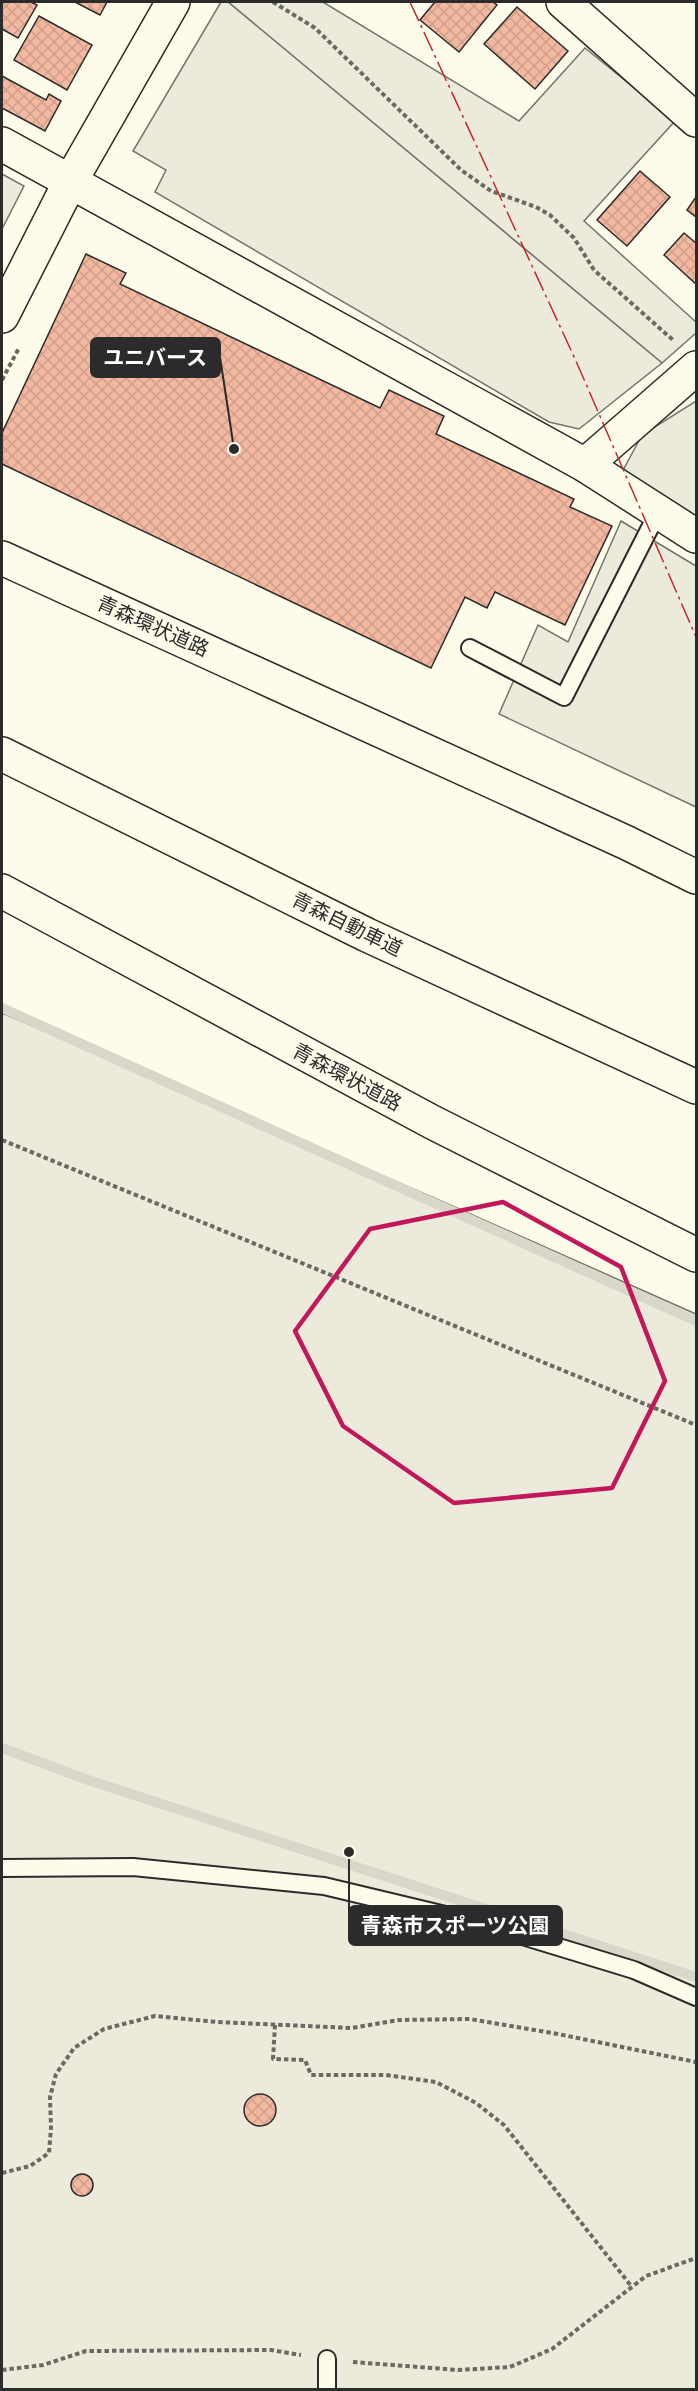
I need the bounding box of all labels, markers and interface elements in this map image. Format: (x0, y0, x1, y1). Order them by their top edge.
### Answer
callout: ユニバース (91, 338, 220, 377)
text: ユニバース (103, 345, 207, 370)
street label: 青森環状道路 (93, 591, 213, 661)
street label: 青森自動車道 (288, 887, 406, 961)
street label: 青森環状道路 (288, 1038, 406, 1116)
callout: 青森市スポーツ公園 (349, 1906, 562, 1945)
text: 青森市スポーツ公園 (361, 1913, 549, 1938)

